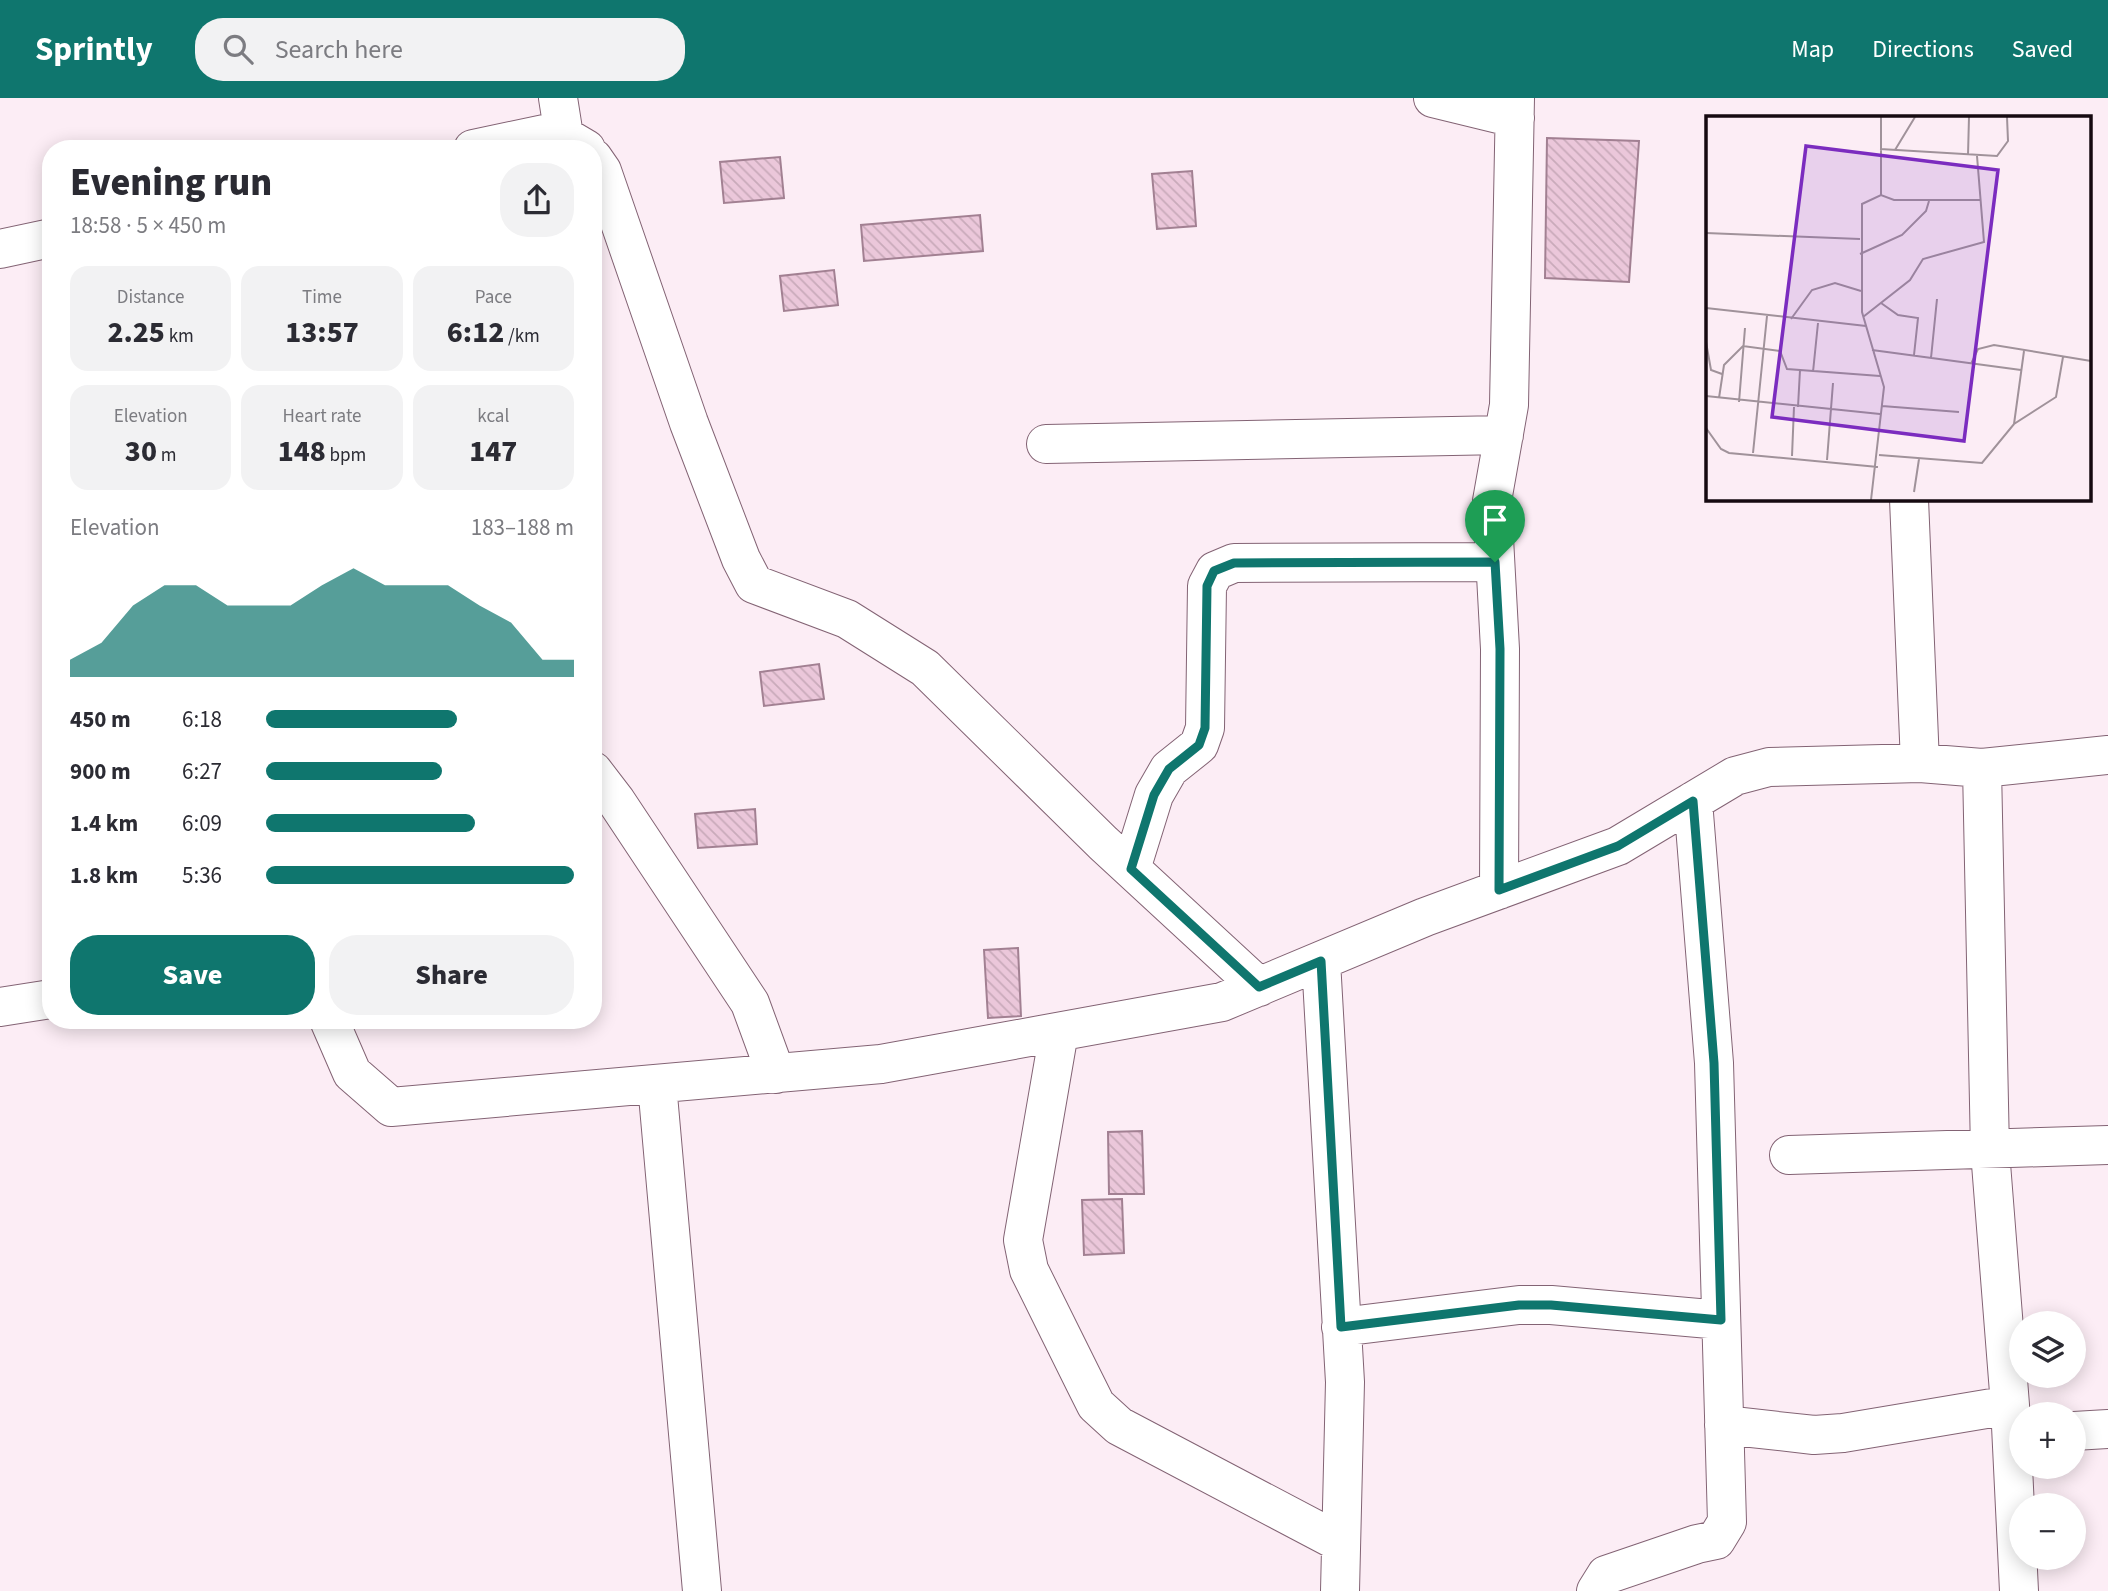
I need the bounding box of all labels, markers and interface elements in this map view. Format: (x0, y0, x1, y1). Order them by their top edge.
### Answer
search box (195, 18, 685, 81)
text: Sprintly (35, 26, 153, 73)
icon: search (219, 30, 257, 68)
text: Search here (275, 31, 403, 68)
text: Map (1791, 32, 1834, 67)
text: Directions (1872, 32, 1974, 67)
text: Saved (2012, 32, 2073, 67)
inset map (1706, 116, 2090, 500)
text: Evening run (70, 156, 272, 210)
button: share (500, 163, 574, 237)
text: 18:58 · 5 × 450 m (70, 209, 226, 242)
text: Distance (117, 284, 184, 311)
text: Time (302, 284, 342, 311)
text: Pace (475, 284, 512, 311)
text: 2.25 (107, 311, 165, 354)
text: 13:57 (285, 311, 359, 354)
text: 6:12 (447, 311, 504, 354)
text: km (165, 323, 194, 350)
text: /km (504, 323, 540, 350)
text: Elevation (114, 403, 188, 430)
text: Heart rate (282, 403, 361, 430)
text: kcal (477, 403, 509, 430)
text: 30 (125, 430, 157, 473)
text: 148 (278, 430, 326, 473)
text: 147 (469, 430, 517, 473)
text: m (157, 442, 176, 469)
text: bpm (326, 442, 366, 469)
pin (1465, 490, 1525, 562)
icon: arrive (1476, 501, 1514, 539)
text: Elevation (70, 511, 160, 544)
text: 183–188 m (471, 511, 574, 544)
text: 450 m (70, 703, 131, 736)
text: 6:18 (182, 703, 222, 736)
text: 900 m (70, 755, 131, 788)
text: 6:27 (182, 755, 222, 788)
text: 1.4 km (70, 807, 138, 840)
text: 6:09 (182, 807, 222, 840)
text: 1.8 km (70, 859, 138, 892)
text: 5:36 (182, 859, 222, 892)
button: Save (70, 935, 315, 1015)
button: Share (329, 935, 574, 1015)
map controls (2009, 1311, 2086, 1570)
button: layers (2009, 1311, 2086, 1388)
button: + (2009, 1402, 2086, 1479)
button: − (2009, 1493, 2086, 1570)

